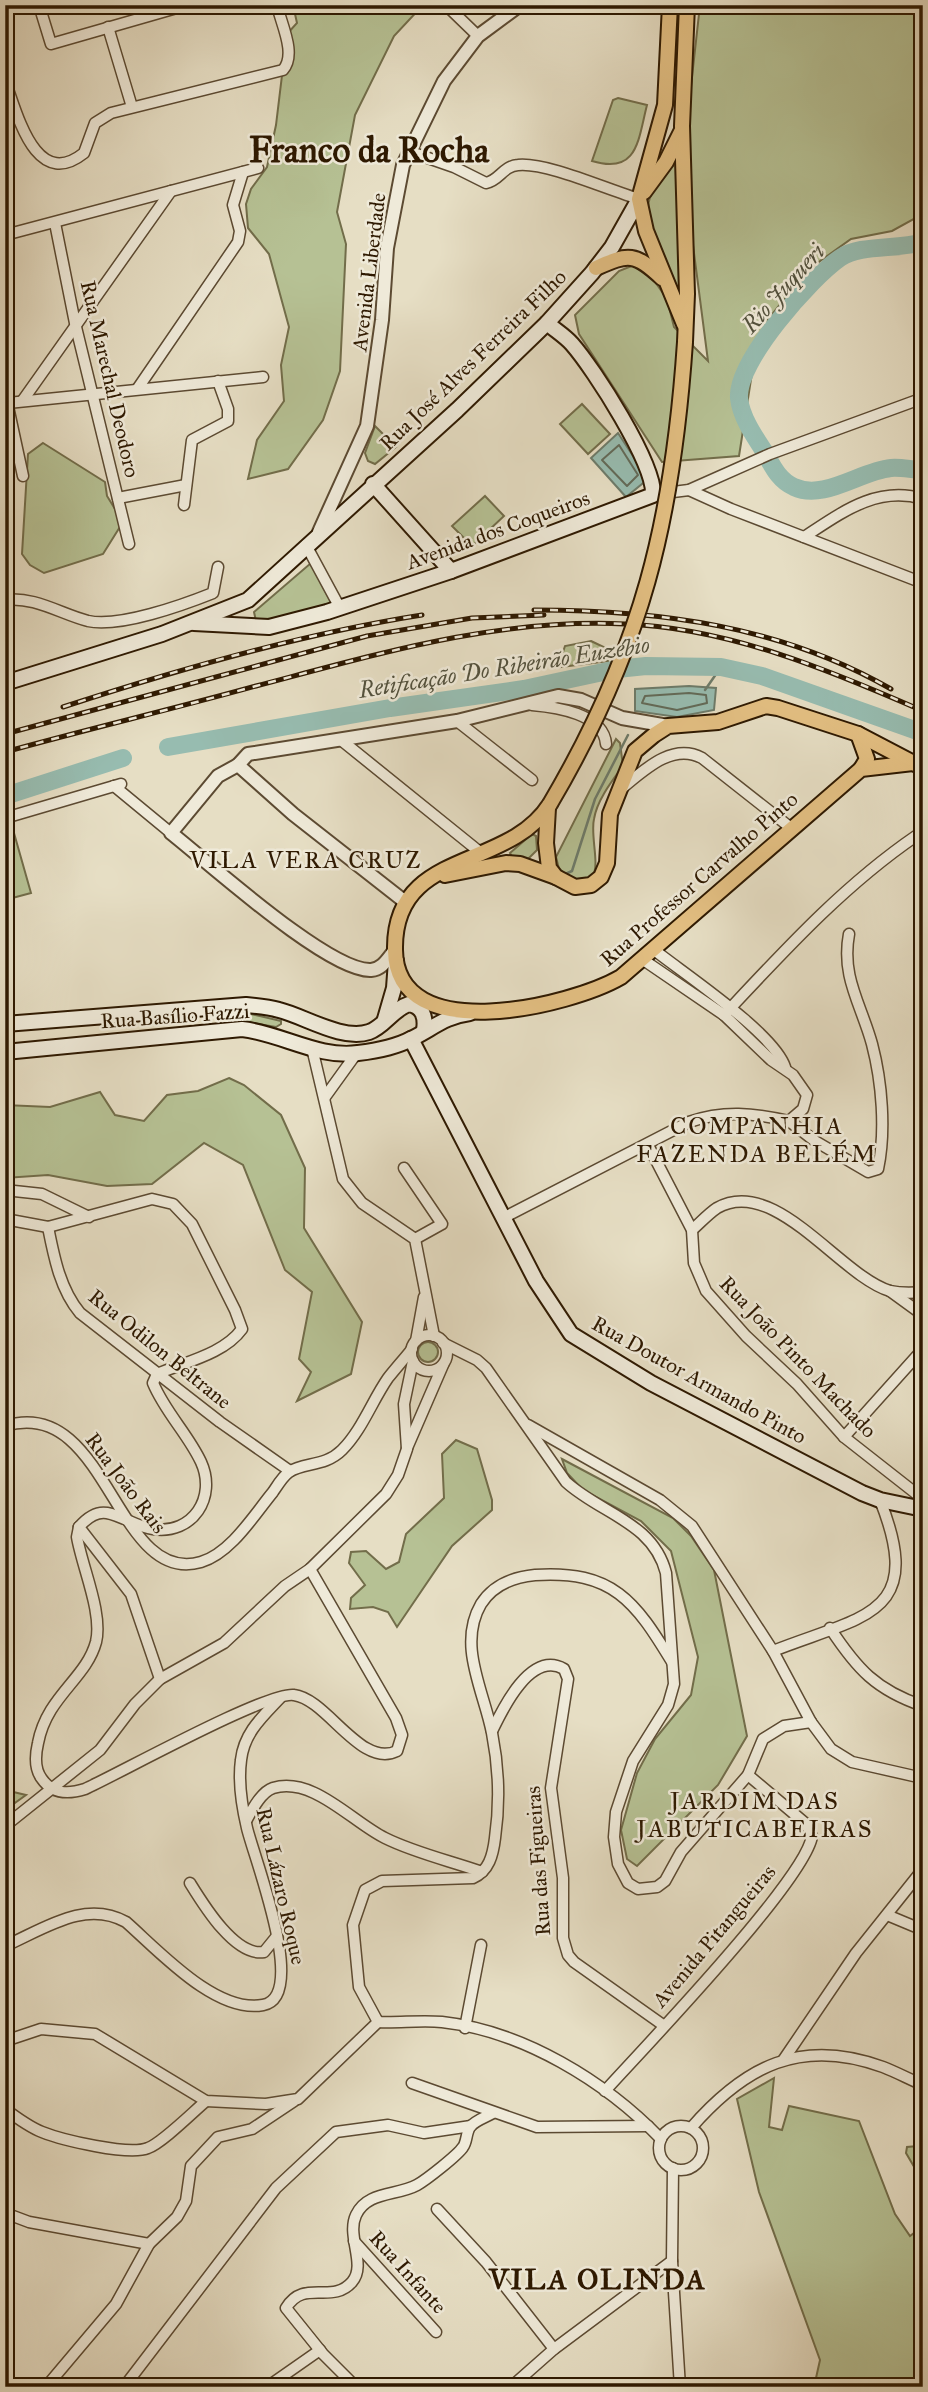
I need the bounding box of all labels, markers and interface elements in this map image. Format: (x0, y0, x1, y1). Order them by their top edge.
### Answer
district label: Franco da Rocha (249, 129, 490, 172)
street label: Avenida Liberdade (346, 191, 392, 354)
water label: Rio Juqueri (735, 237, 831, 339)
street label: Rua José Alves Ferreira Filho (374, 264, 572, 456)
street label: Rua Marechal Deodoro (75, 278, 145, 480)
street label: Avenida dos Coqueiros (402, 485, 593, 576)
water label: Retificação Do Ribeirão Euzébio (356, 630, 652, 704)
street label: Rua Professor Carvalho Pinto (595, 786, 803, 972)
district label: VILA VERA CRUZ (188, 845, 423, 875)
street label: Rua Basílio Fazzi (100, 998, 251, 1034)
district label: COMPANHIA FAZENDA BELÉM (636, 1111, 878, 1169)
street label: Rua João Pinto Machado (714, 1271, 882, 1444)
street label: Rua Odilon Beltrane (83, 1283, 237, 1415)
street label: Rua Doutor Armando Pinto (587, 1310, 811, 1450)
street label: Rua João Rais (80, 1428, 172, 1538)
street label: Rua das Figueiras (520, 1785, 556, 1937)
district label: JARDIM DAS JABUTICABEIRAS (633, 1786, 874, 1844)
street label: Rua Lázaro Roque (250, 1805, 312, 1967)
street label: Avenida Pitangueiras (646, 1859, 781, 2013)
street label: Rua Infante (364, 2225, 452, 2319)
district label: VILA OLINDA (488, 2262, 707, 2297)

